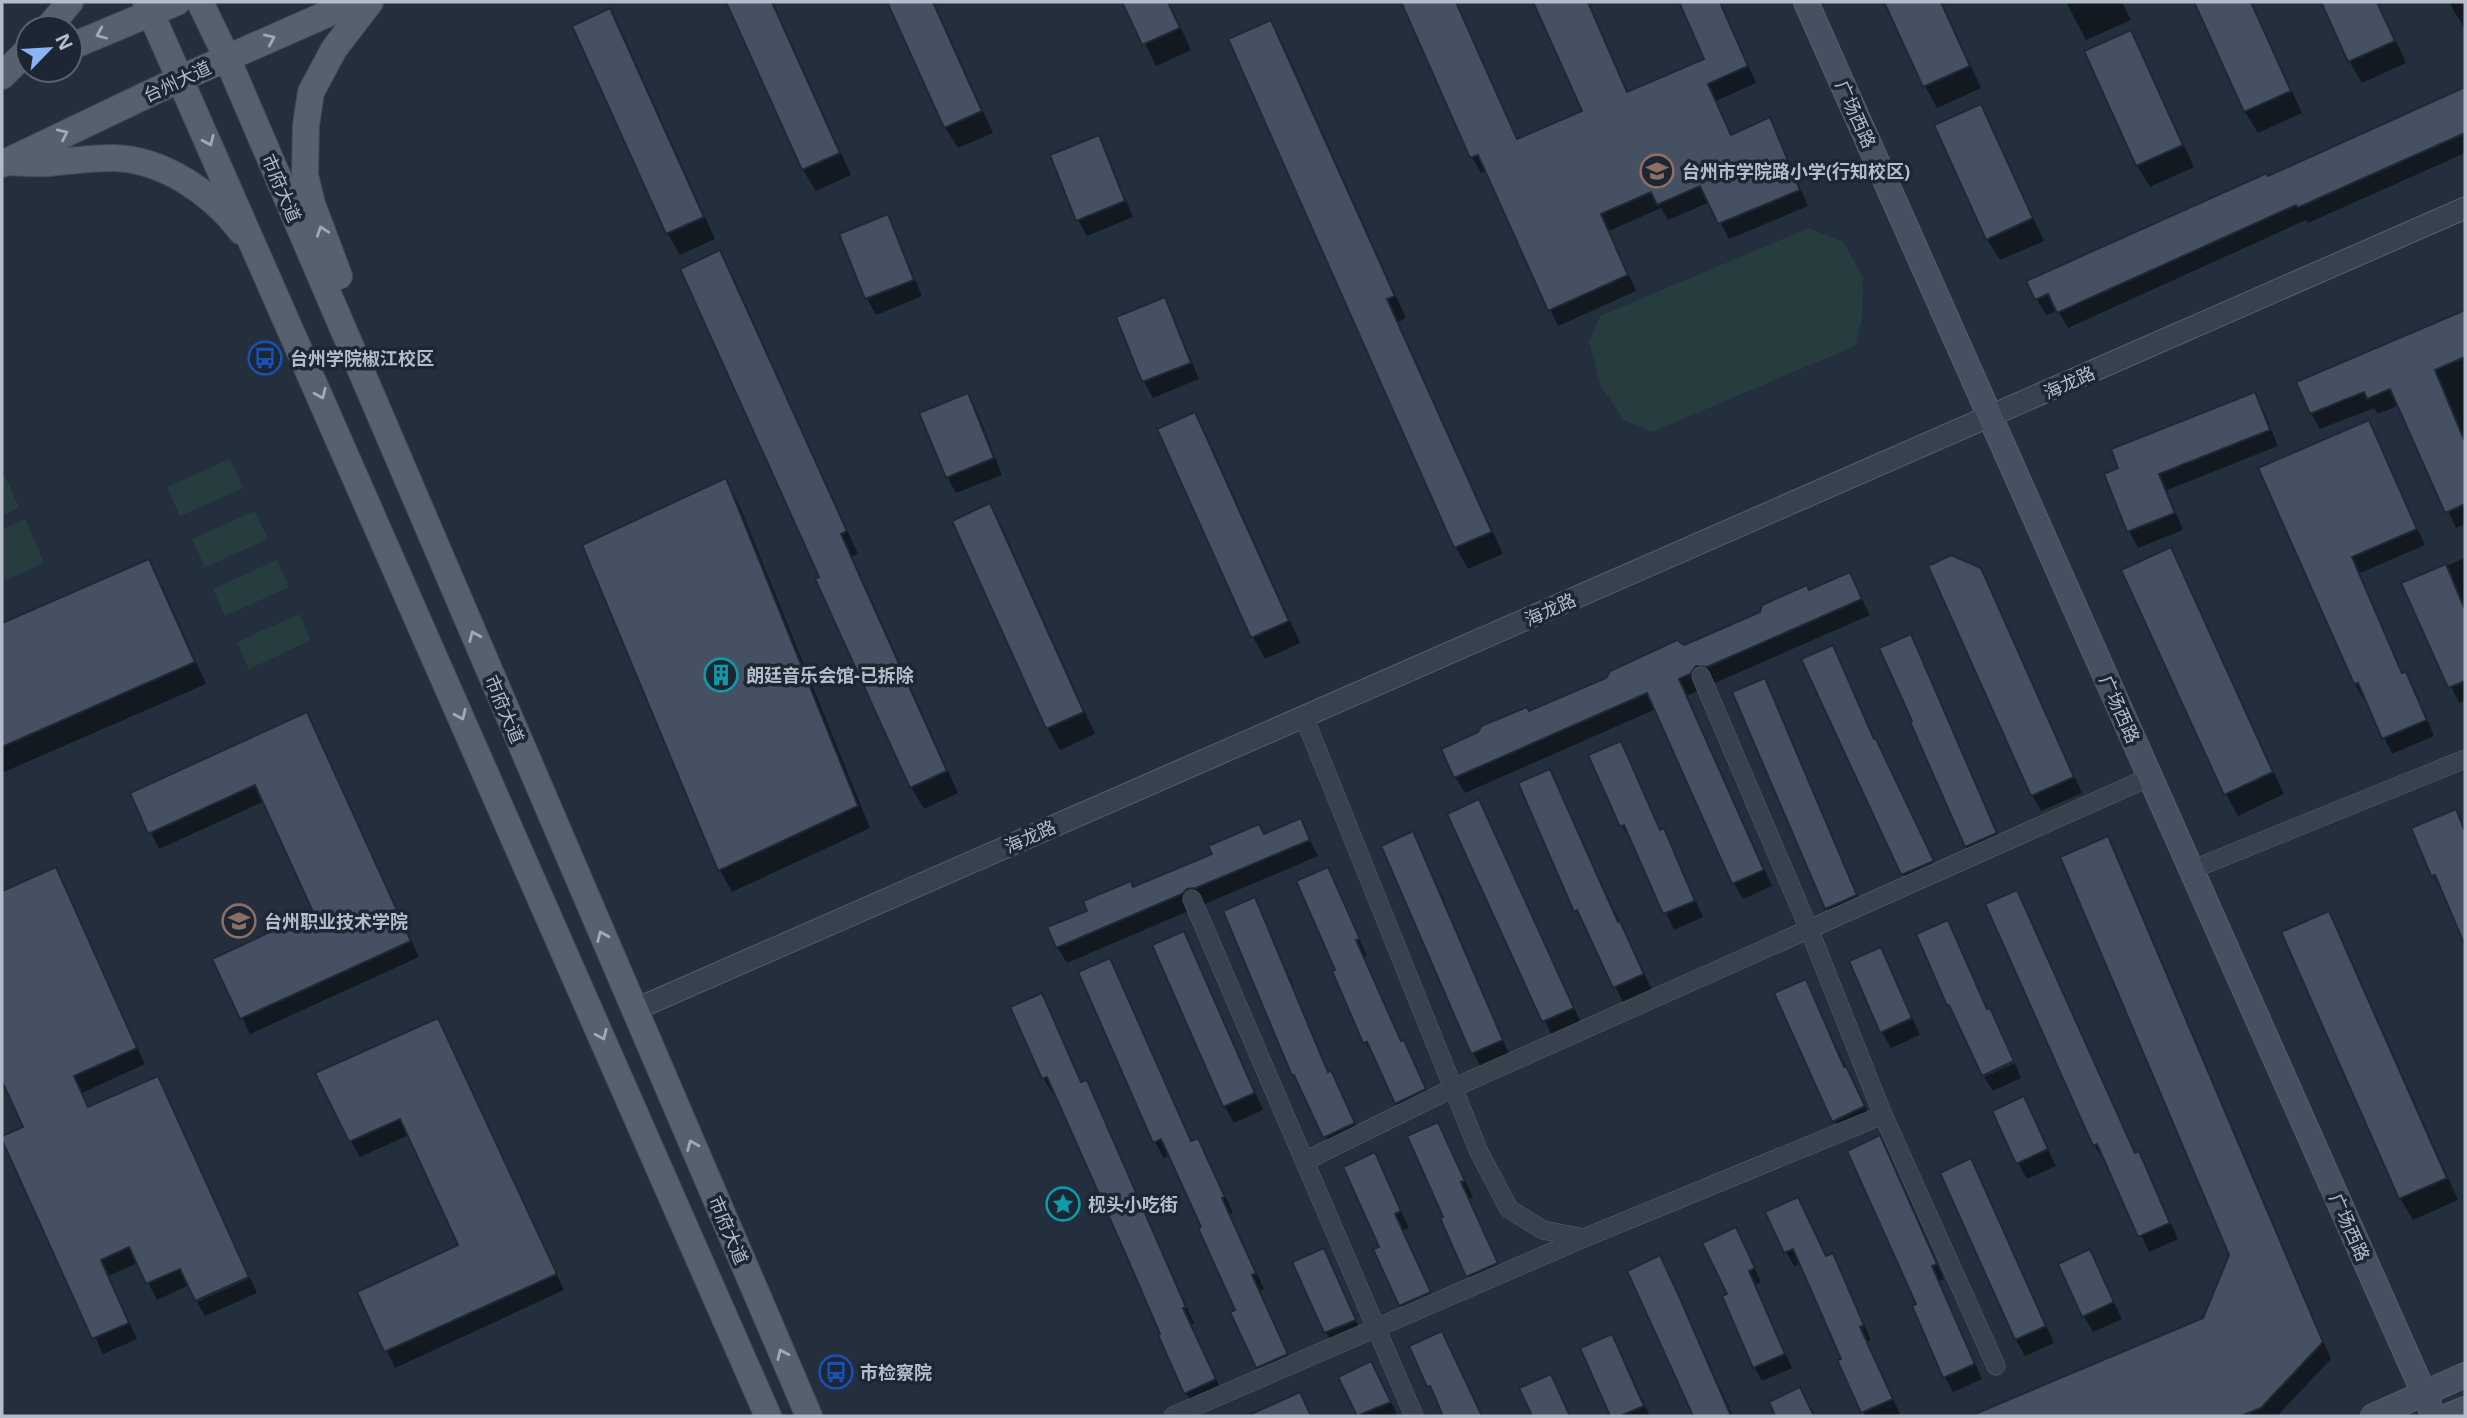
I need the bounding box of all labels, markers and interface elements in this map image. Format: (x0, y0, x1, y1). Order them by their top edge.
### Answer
north arrow (14, 14, 84, 84)
one-way arrow (95, 26, 108, 40)
text: N (49, 29, 79, 54)
one-way arrow (263, 33, 275, 47)
street label: 台州大道 (139, 55, 215, 107)
street label: 广场西路 (1830, 76, 1882, 152)
one-way arrow (56, 129, 69, 143)
one-way arrow (201, 134, 215, 146)
street label: 市府大道 (257, 150, 307, 226)
school or university icon: 台州市学院路小学(行知校区) (1638, 152, 1676, 190)
place label: 台州市学院路小学(行知校区) (1682, 159, 1910, 183)
one-way arrow (316, 225, 330, 237)
bus stop icon: 台州学院椒江校区 (246, 339, 284, 377)
place label: 台州学院椒江校区 (290, 346, 434, 370)
street label: 海龙路 (2039, 360, 2099, 404)
one-way arrow (312, 387, 326, 399)
street label: 海龙路 (1520, 587, 1580, 631)
one-way arrow (468, 631, 482, 644)
building icon: 朗廷音乐会馆-已拆除 (702, 656, 740, 694)
place label: 朗廷音乐会馆-已拆除 (746, 663, 914, 687)
street label: 市府大道 (480, 671, 530, 747)
street label: 广场西路 (2094, 671, 2146, 747)
one-way arrow (453, 707, 467, 720)
street label: 海龙路 (1000, 814, 1060, 858)
school or university icon: 台州职业技术学院 (220, 902, 258, 940)
place label: 台州职业技术学院 (264, 909, 408, 933)
one-way arrow (597, 930, 611, 942)
one-way arrow (594, 1028, 608, 1040)
one-way arrow (686, 1140, 700, 1152)
place icon: 枧头小吃街 (1044, 1185, 1082, 1223)
street label: 广场西路 (2324, 1189, 2376, 1265)
street label: 市府大道 (704, 1192, 754, 1268)
place label: 枧头小吃街 (1088, 1192, 1178, 1216)
one-way arrow (776, 1348, 790, 1361)
bus stop icon: 市检察院 (817, 1353, 855, 1391)
place label: 市检察院 (860, 1360, 932, 1384)

